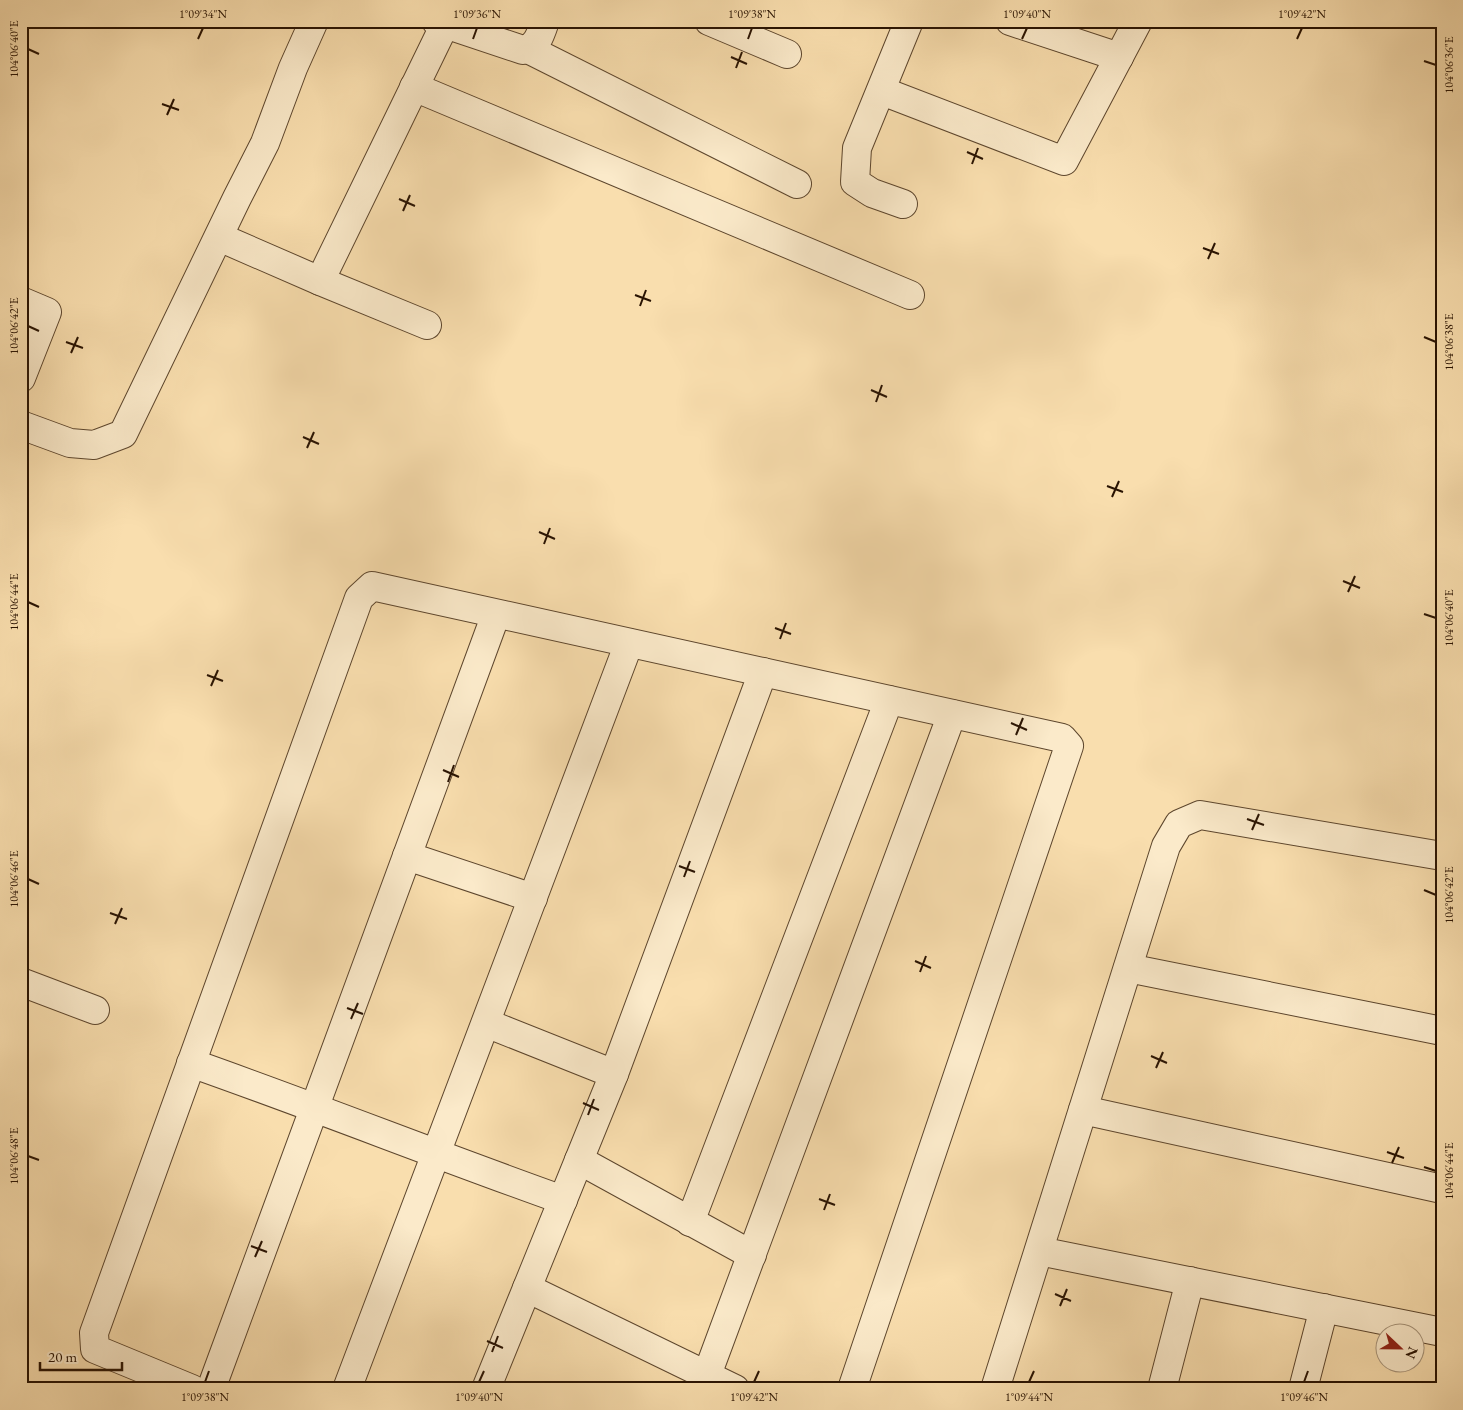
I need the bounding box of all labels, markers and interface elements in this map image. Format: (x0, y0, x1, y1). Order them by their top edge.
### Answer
text: 1°09'34"N (179, 6, 228, 22)
text: 1°09'36"N (453, 6, 502, 22)
text: 1°09'38"N (728, 6, 777, 22)
text: 1°09'40"N (1003, 6, 1052, 22)
text: 1°09'42"N (1278, 6, 1327, 22)
text: 104°06'40"E (6, 20, 22, 77)
text: 104°06'36"E (1441, 36, 1457, 93)
text: 104°06'42"E (6, 297, 22, 354)
text: 104°06'38"E (1441, 313, 1457, 370)
text: 104°06'44"E (6, 573, 22, 630)
text: 104°06'40"E (1441, 589, 1457, 646)
text: 104°06'46"E (6, 850, 22, 907)
text: 104°06'42"E (1441, 866, 1457, 923)
text: 104°06'48"E (6, 1127, 22, 1184)
text: 104°06'44"E (1441, 1142, 1457, 1199)
north arrow (1376, 1322, 1426, 1372)
scale bar (40, 1340, 122, 1372)
text: N (1401, 1344, 1423, 1362)
text: 20 m (48, 1347, 77, 1366)
text: 1°09'38"N (181, 1389, 230, 1405)
text: 1°09'40"N (455, 1389, 504, 1405)
text: 1°09'42"N (730, 1389, 779, 1405)
text: 1°09'44"N (1005, 1389, 1054, 1405)
text: 1°09'46"N (1280, 1389, 1329, 1405)

